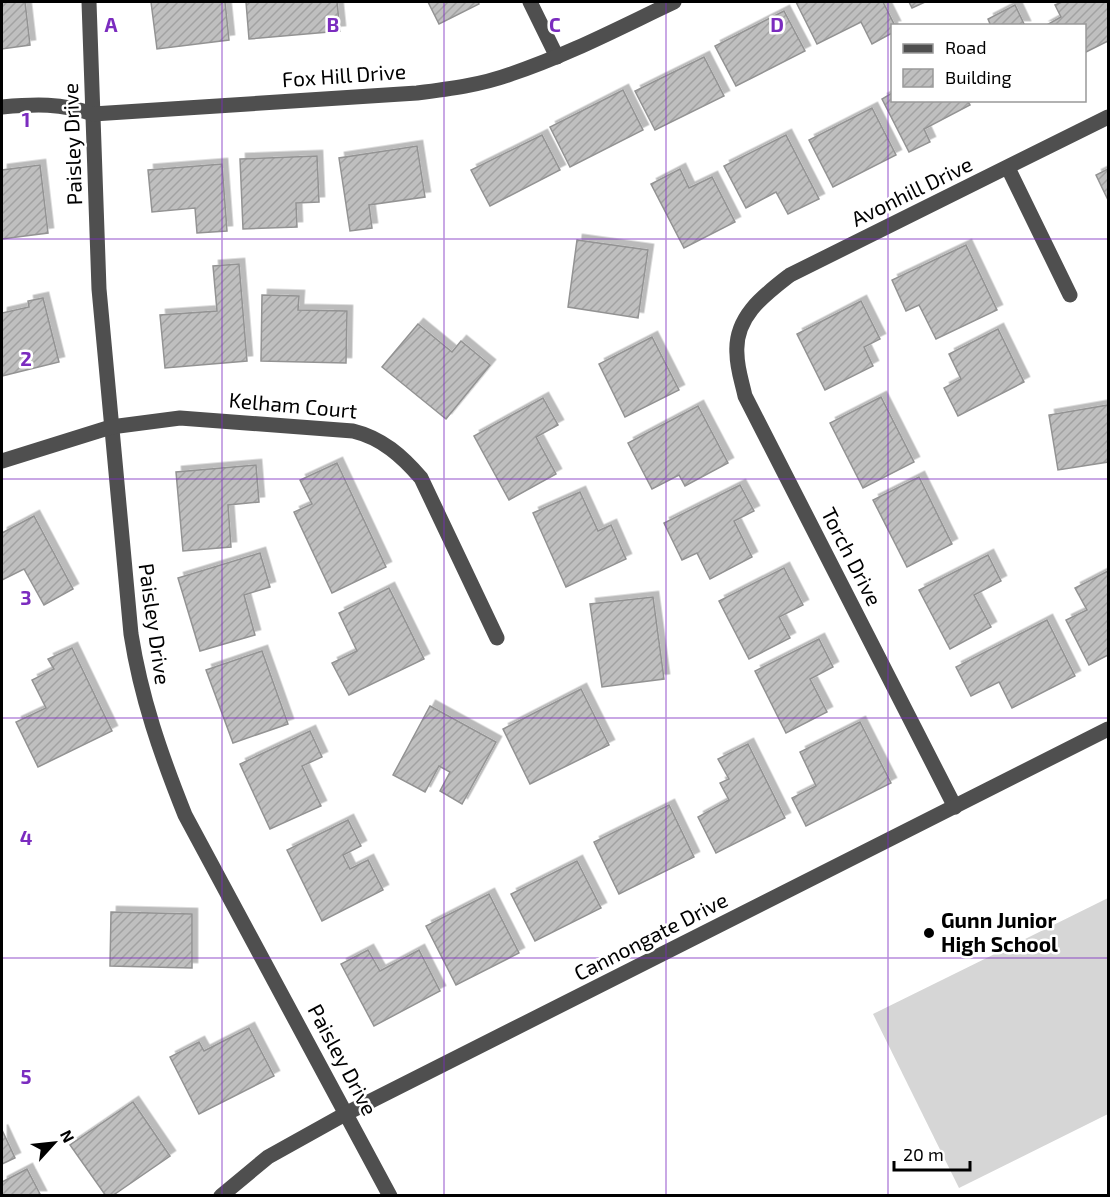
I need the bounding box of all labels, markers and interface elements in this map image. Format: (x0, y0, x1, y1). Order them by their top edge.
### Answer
text: A (104, 12, 118, 36)
text: B (327, 12, 339, 36)
text: C (549, 12, 561, 36)
text: D (770, 12, 784, 36)
legend (891, 24, 1086, 102)
text: Road (945, 36, 986, 58)
street label: Fox Hill Drive (281, 58, 407, 91)
text: Building (945, 66, 1012, 88)
street label: Paisley Drive (57, 82, 86, 206)
text: 1 (22, 107, 30, 131)
street label: Avonhill Drive (847, 151, 976, 231)
text: 2 (20, 346, 32, 370)
street label: Kelham Court (228, 386, 358, 423)
street label: Torch Drive (817, 503, 888, 610)
street label: Paisley Drive (135, 561, 176, 686)
text: 3 (20, 585, 32, 609)
text: 4 (20, 825, 33, 849)
street label: Cannongate Drive (569, 886, 731, 985)
place label: Gunn Junior High School (941, 907, 1058, 956)
marker: Gunn Junior High School (922, 926, 936, 940)
street label: Paisley Drive (304, 999, 383, 1119)
text: 5 (20, 1064, 32, 1088)
north arrow (24, 1113, 84, 1173)
text: N (57, 1126, 79, 1145)
scale bar (894, 1134, 970, 1172)
text: 20 m (903, 1143, 944, 1165)

